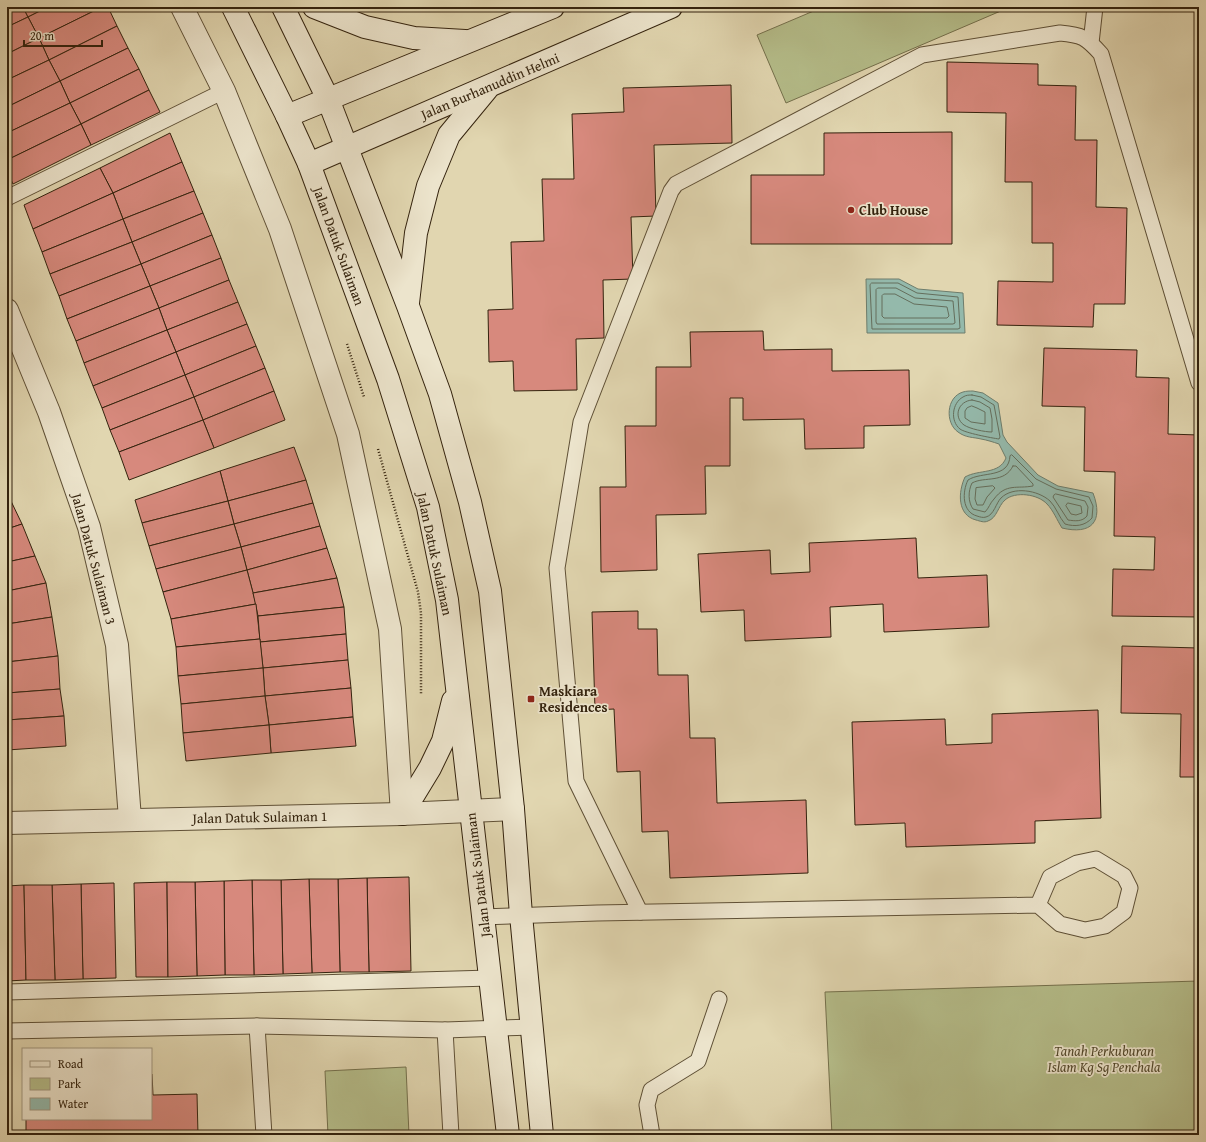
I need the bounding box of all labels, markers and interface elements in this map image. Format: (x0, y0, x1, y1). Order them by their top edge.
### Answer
scale bar (24, 22, 102, 48)
text: 20 m (30, 27, 54, 44)
street label: Jalan Burhanuddin Helmi (416, 48, 562, 125)
street label: Jalan Datuk Sulaiman (308, 182, 370, 308)
place label: Club House (859, 200, 928, 220)
marker: Club House (846, 205, 856, 215)
street label: Jalan Datuk Sulaiman 3 (66, 489, 121, 627)
street label: Jalan Datuk Sulaiman (412, 489, 458, 617)
place label: Maskiara Residences (539, 681, 607, 717)
marker: Maskiara Residences (526, 694, 536, 704)
street label: Jalan Datuk Sulaiman 1 (190, 806, 328, 828)
street label: Jalan Datuk Sulaiman (460, 812, 496, 940)
park label: Tanah Perkuburan Islam Kg Sg Penchala (1048, 1041, 1161, 1077)
legend (22, 1048, 152, 1120)
text: Road (58, 1055, 84, 1072)
text: Park (58, 1075, 82, 1092)
text: Water (58, 1095, 88, 1112)

